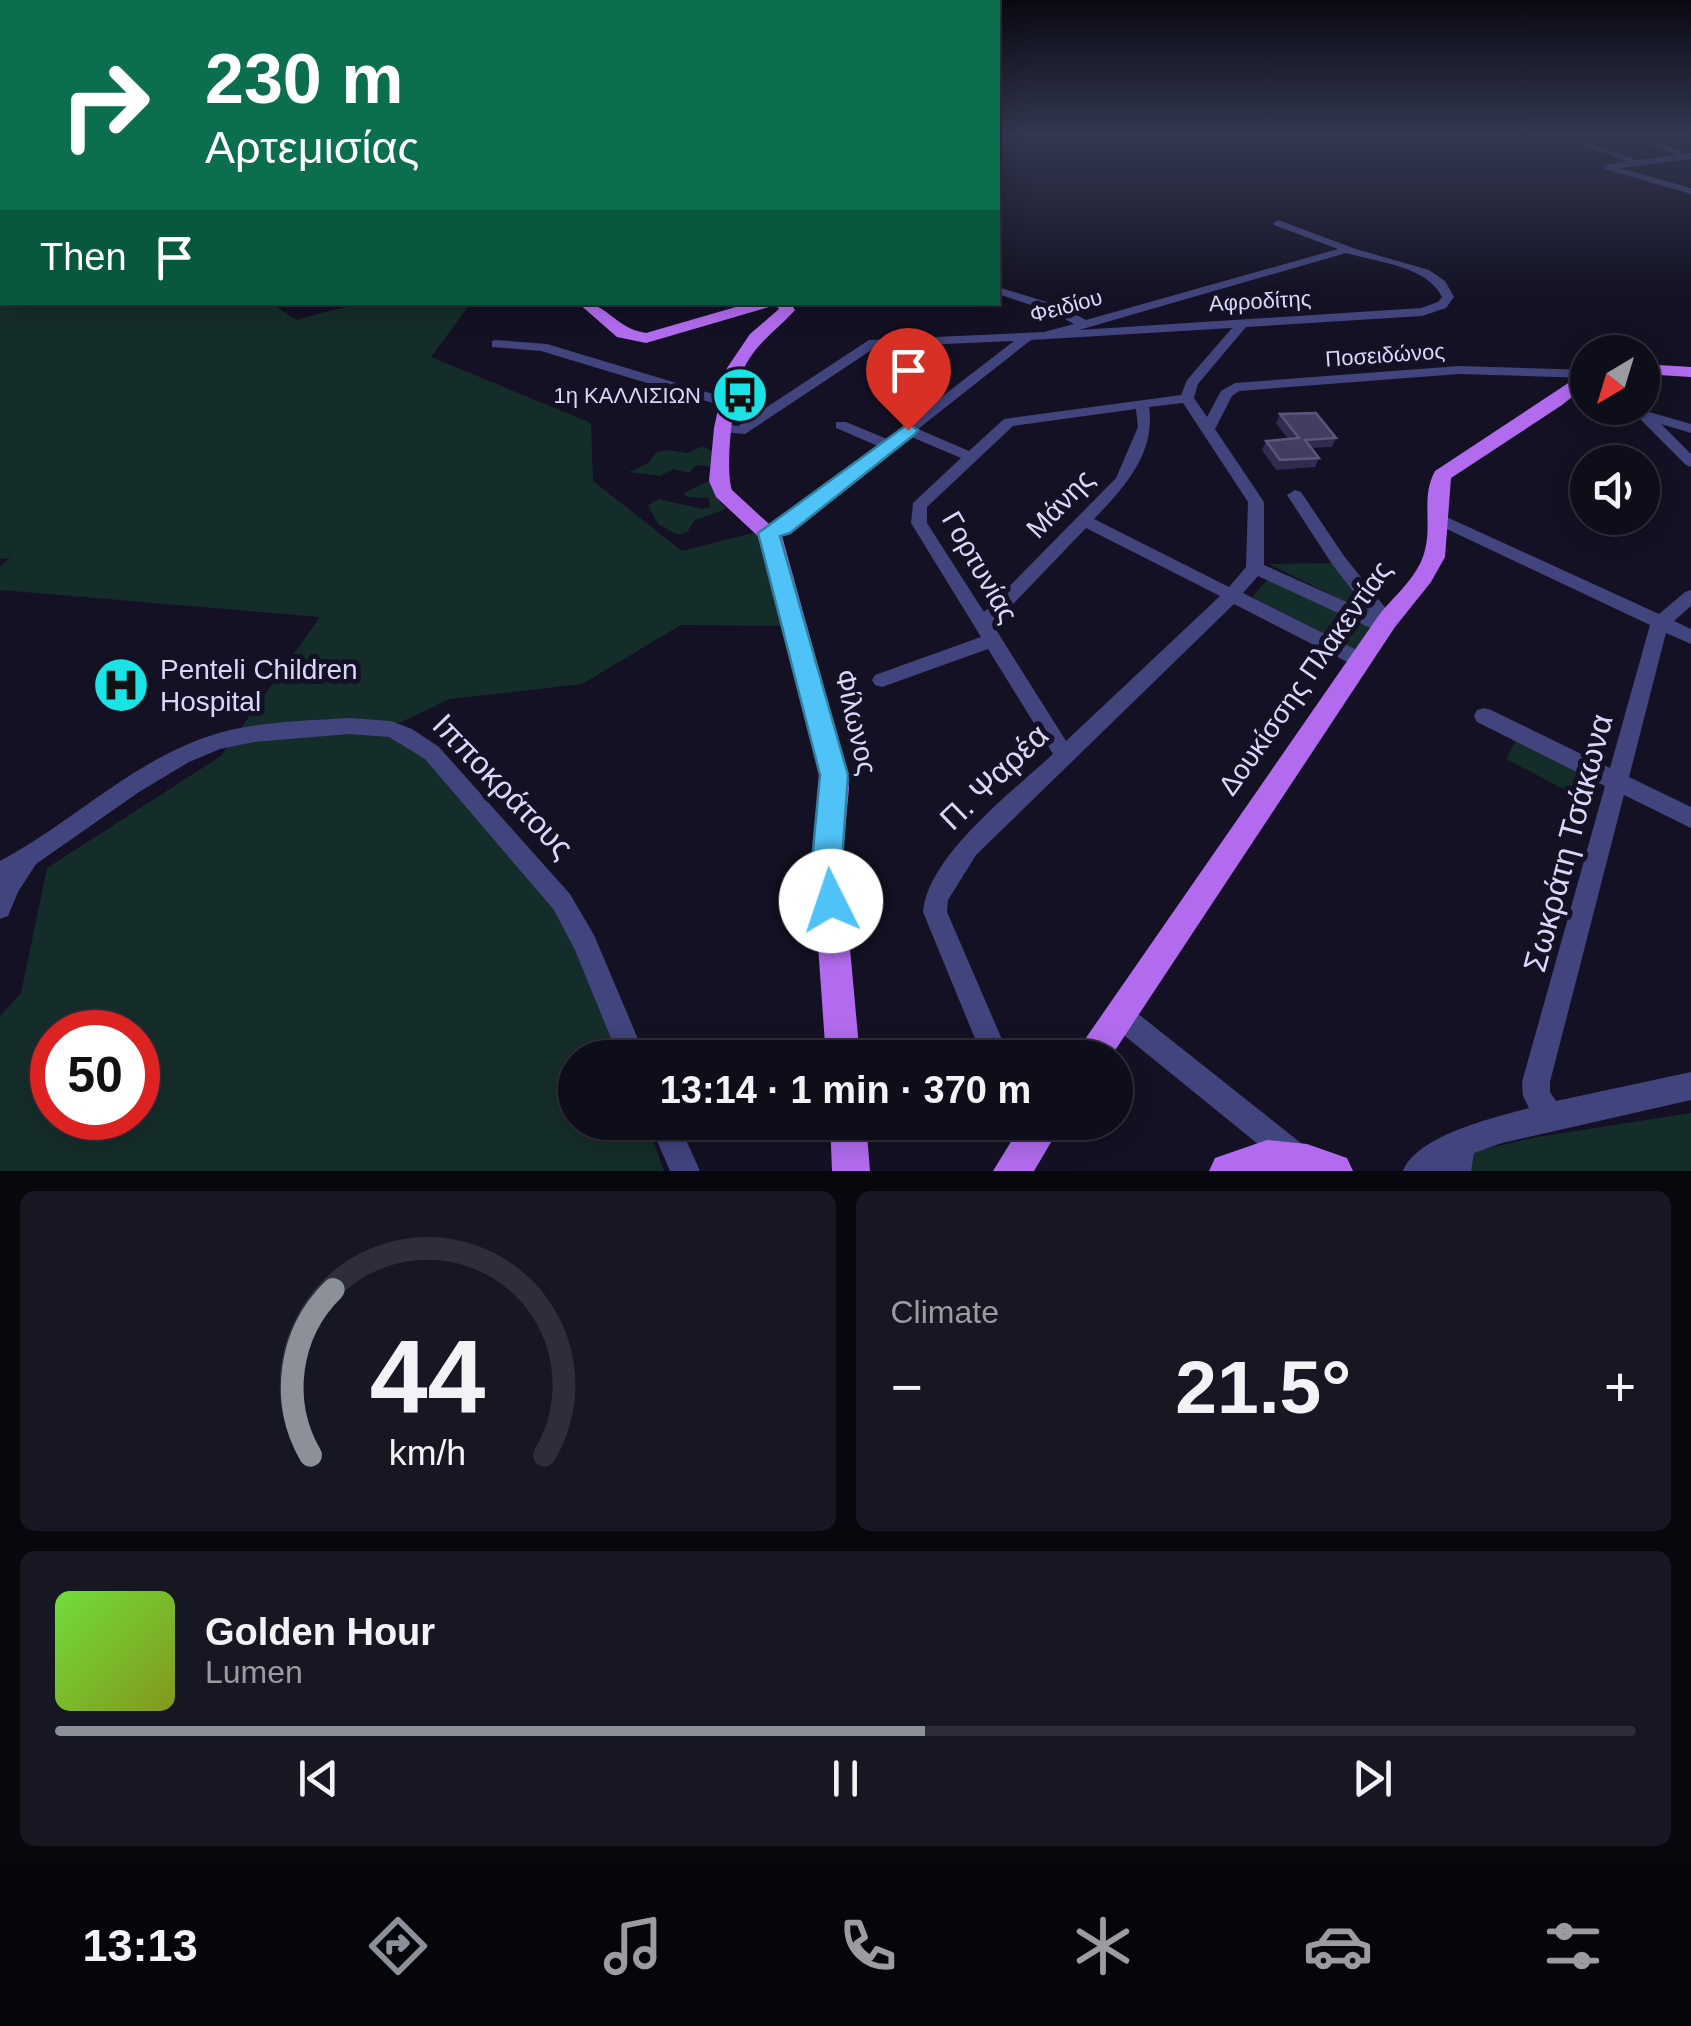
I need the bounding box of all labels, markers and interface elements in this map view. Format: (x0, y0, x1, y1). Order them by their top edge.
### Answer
icon: right (40, 40, 170, 170)
text: 230 m (205, 40, 403, 118)
text: Αρτεμισίας (205, 122, 419, 173)
icon: arrive (147, 230, 202, 285)
text: Then (40, 236, 127, 278)
street label: Φειδίου (1027, 284, 1105, 328)
street label: Αφροδίτης (1208, 286, 1312, 316)
pin (866, 328, 951, 431)
north arrow (1570, 335, 1660, 425)
map controls (1570, 335, 1660, 535)
street label: Ποσειδώνος (1324, 338, 1446, 372)
icon: arrive (881, 343, 936, 398)
bus stop icon: 1η ΚΑΛΛΙΣΙΩΝ (710, 365, 770, 425)
place label: 1η ΚΑΛΛΙΣΙΩΝ (554, 383, 701, 408)
button: sound (1570, 445, 1660, 535)
street label: Μάνης (1020, 464, 1100, 544)
street label: Γορτυνίας (936, 506, 1024, 628)
street label: Δουκίσσης Πλακεντίας (1212, 555, 1398, 801)
place label: Penteli Children Hospital (160, 654, 358, 717)
hospital icon: Penteli Children Hospital (91, 655, 151, 715)
street label: Φίλωνος (829, 666, 883, 778)
street label: Ιπποκράτους (425, 707, 581, 865)
street label: Σωκράτη Τσάκωνα (1516, 710, 1620, 976)
street label: Π. Ψαρέα (933, 717, 1055, 837)
position arrow (779, 849, 883, 953)
speed limit sign: 50 (30, 1010, 160, 1140)
text: 13:14 · 1 min · 370 m (660, 1069, 1031, 1111)
text: Climate (891, 1294, 999, 1330)
text: 44 (370, 1319, 486, 1435)
text: 21.5° (1175, 1345, 1351, 1429)
text: − (891, 1356, 923, 1418)
text: + (1604, 1356, 1636, 1418)
text: km/h (389, 1433, 466, 1473)
text: Golden Hour (205, 1611, 435, 1653)
text: Lumen (205, 1654, 303, 1690)
icon: previous (291, 1751, 346, 1806)
icon: pause (818, 1751, 873, 1806)
icon: next (1345, 1751, 1400, 1806)
icon: directions (363, 1911, 433, 1981)
icon: music (598, 1911, 668, 1981)
icon: phone (833, 1911, 903, 1981)
icon: climate (1068, 1911, 1138, 1981)
icon: car (1303, 1911, 1373, 1981)
icon: filters (1538, 1911, 1608, 1981)
text: 13:13 (83, 1920, 198, 1971)

